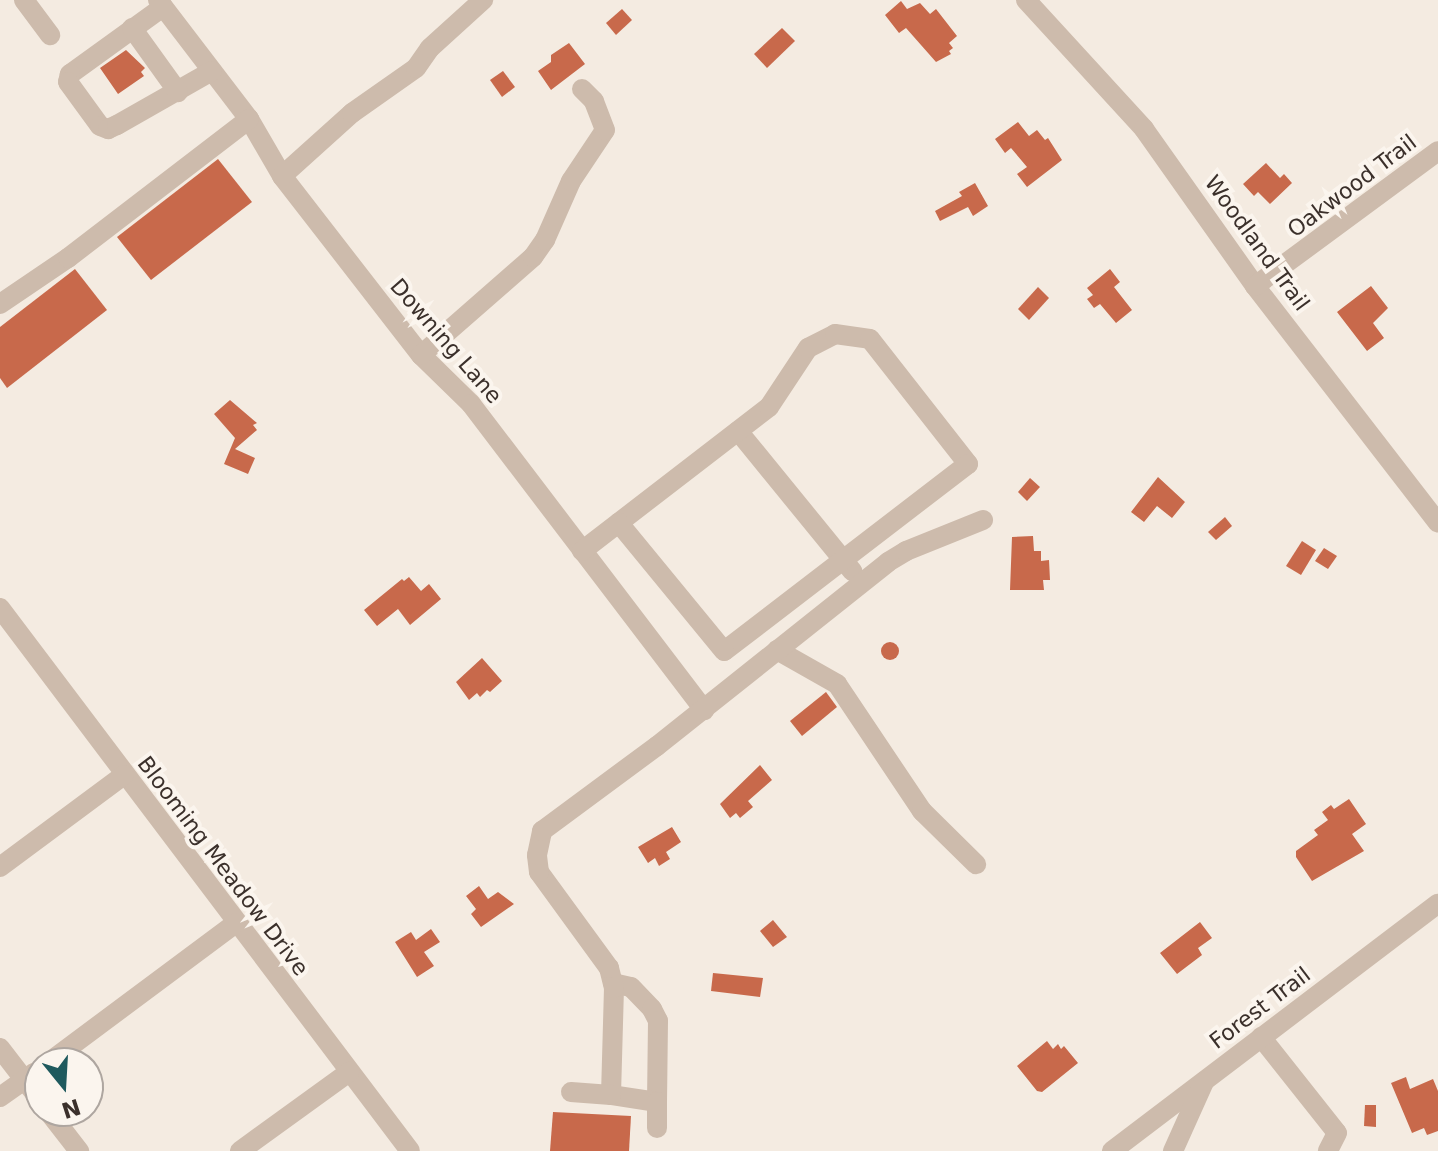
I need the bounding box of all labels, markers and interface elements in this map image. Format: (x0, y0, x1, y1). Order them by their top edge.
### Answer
street label: Oakwood Trail (1282, 129, 1422, 243)
street label: Woodland Trail (1199, 170, 1315, 316)
street label: Downing Lane (385, 273, 507, 409)
street label: Blooming Meadow Drive (132, 751, 314, 981)
street label: Forest Trail (1204, 962, 1316, 1054)
north arrow (24, 1047, 104, 1127)
text: N (58, 1094, 84, 1123)

